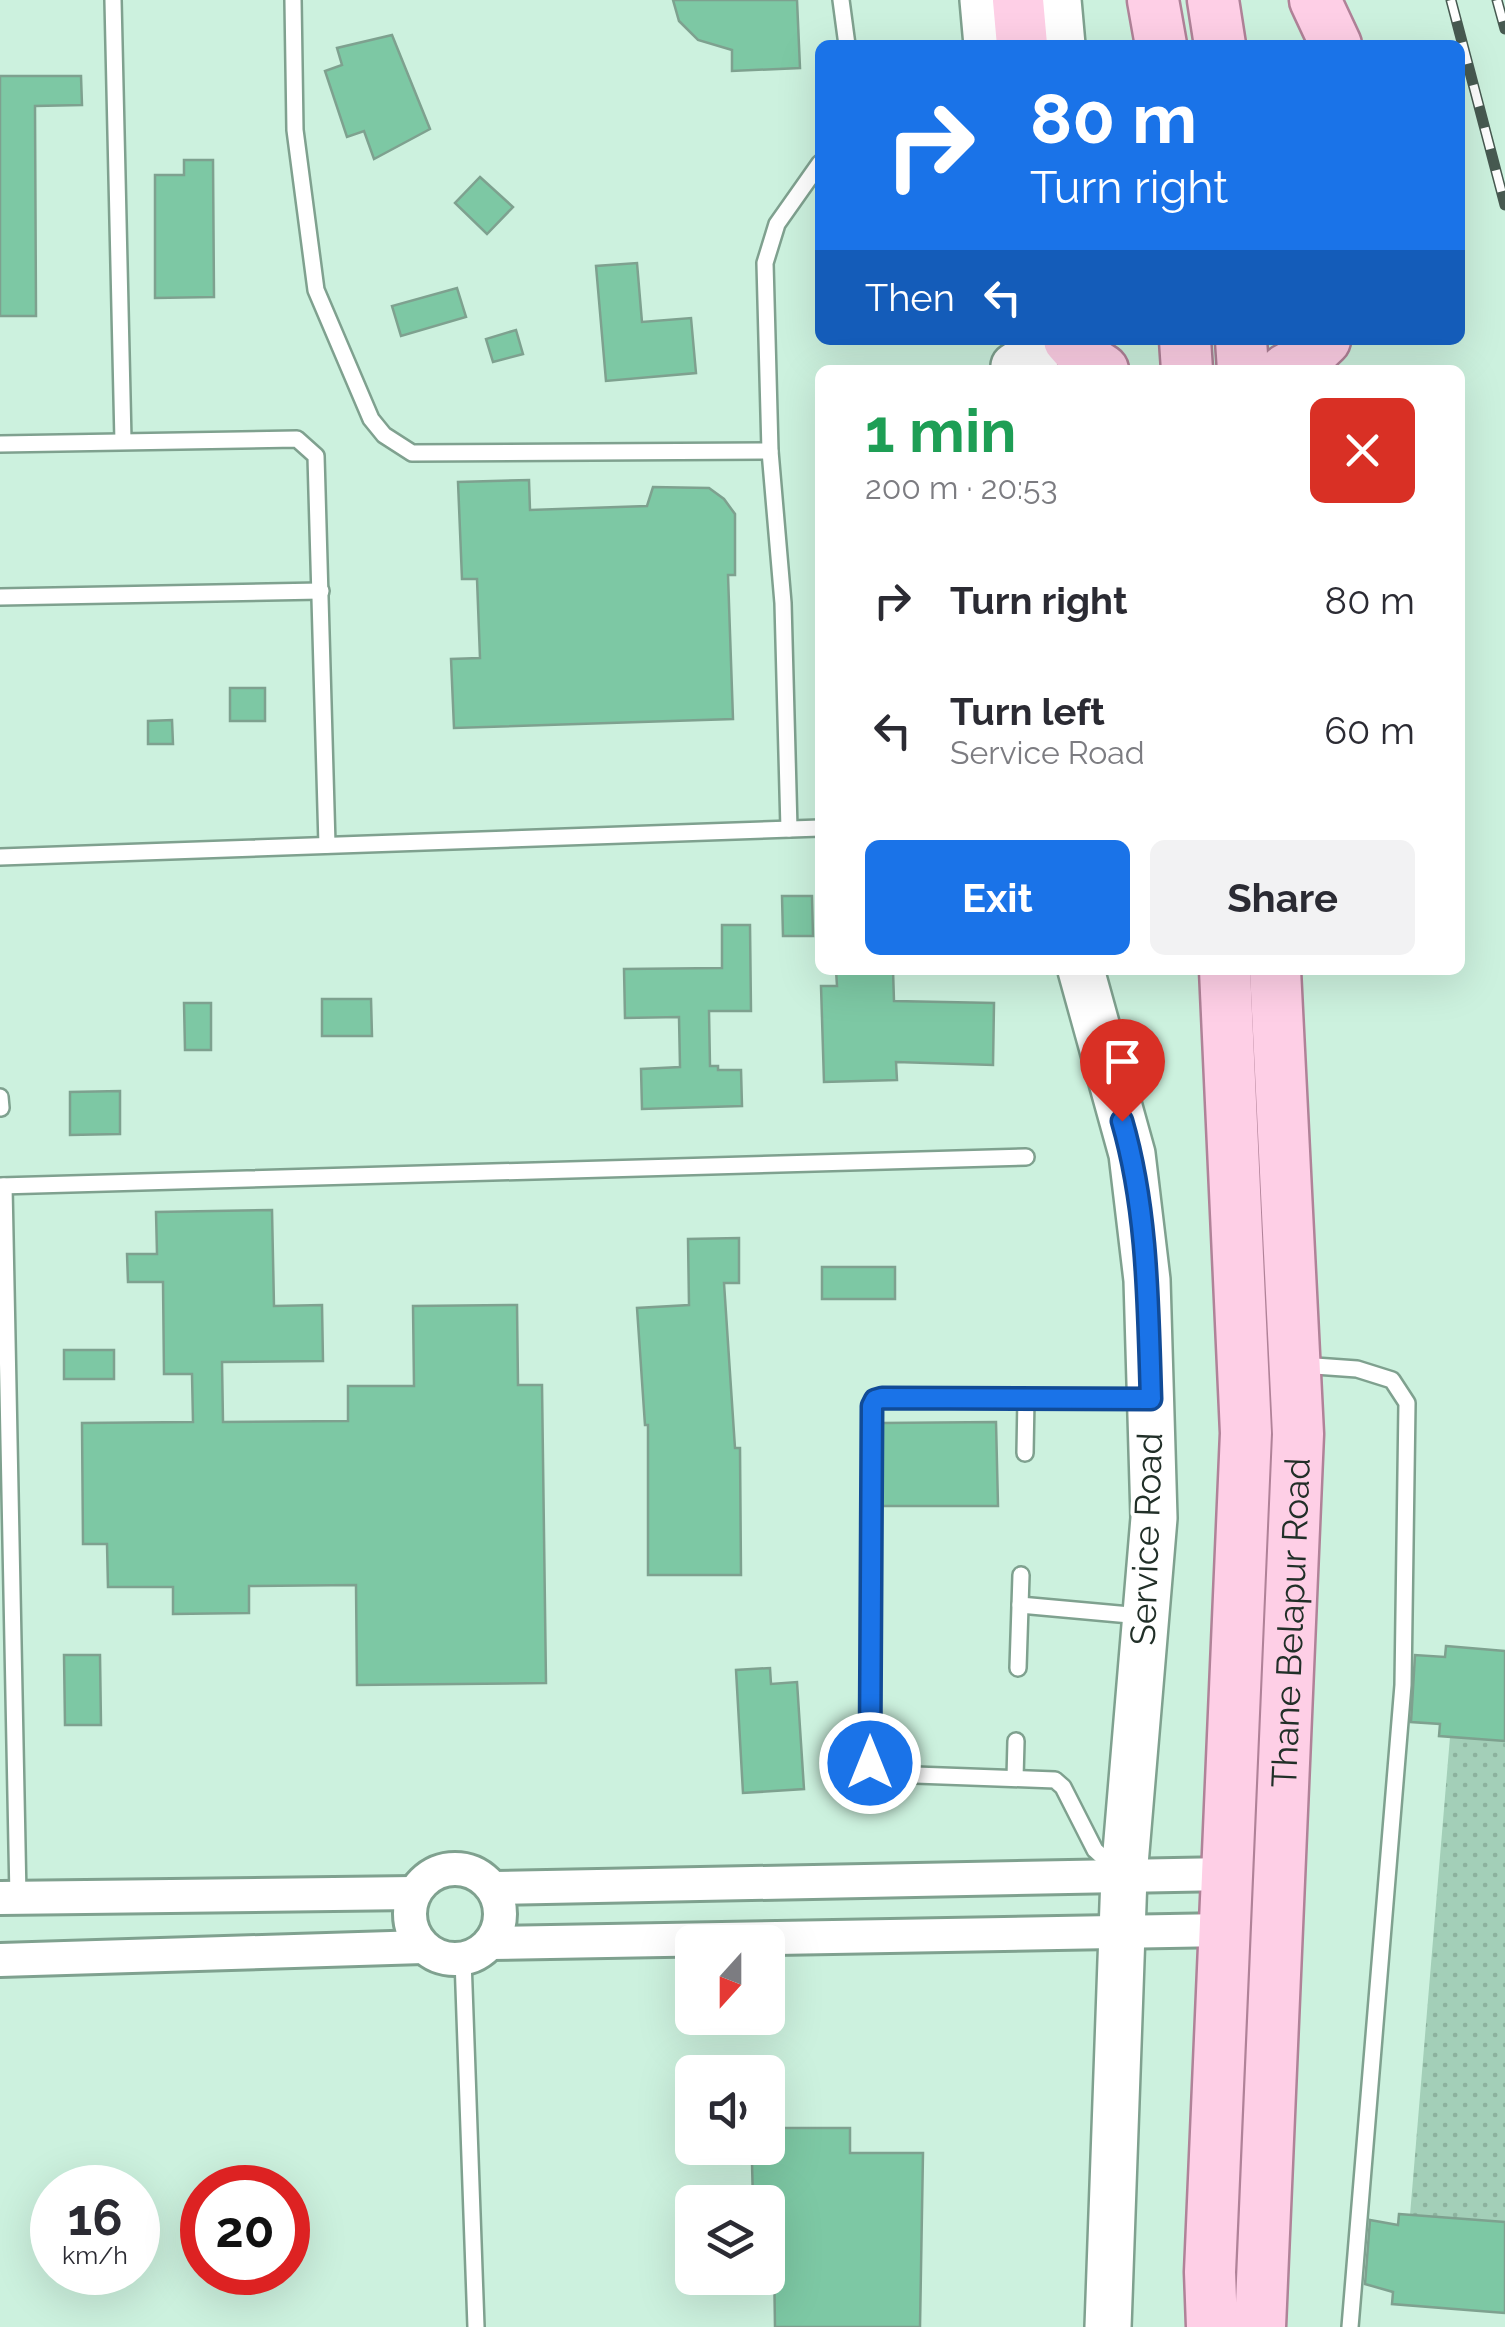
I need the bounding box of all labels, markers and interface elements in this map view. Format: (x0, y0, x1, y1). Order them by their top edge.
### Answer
text: 80 m (1030, 77, 1197, 159)
icon: right (865, 80, 995, 210)
text: Turn right (1030, 161, 1228, 214)
icon: left (975, 270, 1030, 325)
text: Then (865, 275, 955, 320)
text: 1 min (865, 396, 1016, 466)
button: close (1310, 398, 1415, 503)
text: 200 m · 20:53 (865, 469, 1058, 506)
icon: right (865, 573, 920, 628)
text: Turn right (950, 578, 1127, 623)
text: 80 m (1325, 578, 1415, 623)
text: Turn left (950, 689, 1105, 734)
icon: left (865, 703, 920, 758)
text: 60 m (1324, 708, 1415, 753)
text: Service Road (950, 734, 1145, 771)
button: Exit (865, 840, 1130, 955)
button: Share (1150, 840, 1415, 955)
pin (1080, 1019, 1165, 1122)
icon: arrive (1095, 1034, 1150, 1089)
street label: Service Road (1122, 1432, 1170, 1646)
street label: Thane Belapur Road (1262, 1457, 1317, 1788)
position arrow (818, 1711, 922, 1815)
north arrow (675, 1925, 785, 2035)
map controls (675, 1925, 785, 2295)
button: sound (675, 2055, 785, 2165)
speed limit sign: 20 (180, 2165, 310, 2295)
button: layers (675, 2185, 785, 2295)
text: 16 (67, 2188, 123, 2247)
text: km/h (62, 2240, 128, 2270)

